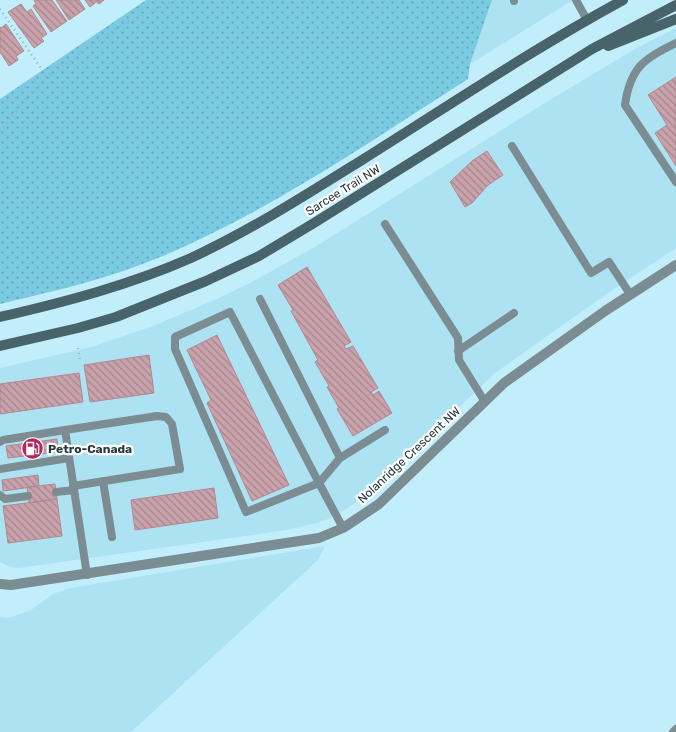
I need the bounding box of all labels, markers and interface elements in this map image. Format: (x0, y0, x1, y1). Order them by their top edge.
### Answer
street label: Sarcee Trail NW (303, 161, 383, 218)
street label: Nolanridge Crescent NW (355, 404, 463, 506)
fuel station icon: Petro-Canada (20, 437, 44, 461)
place label: Petro-Canada (48, 442, 132, 456)

